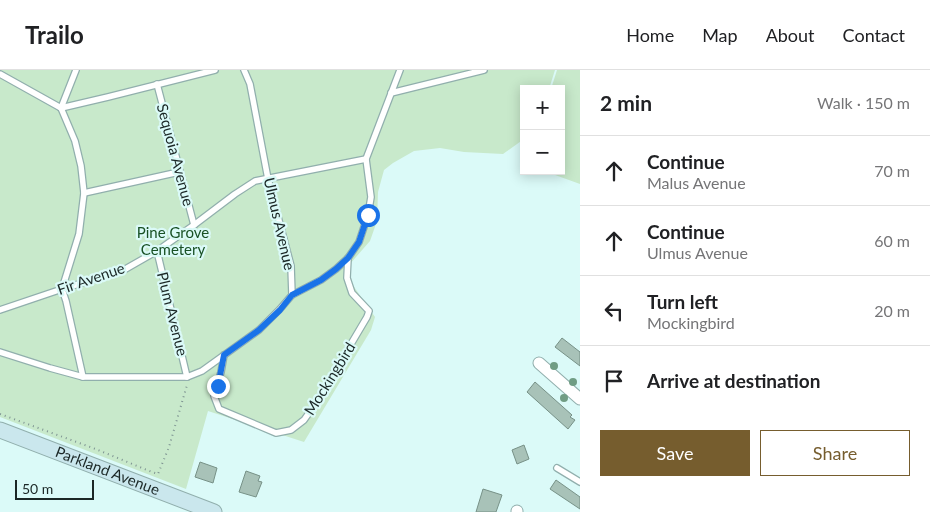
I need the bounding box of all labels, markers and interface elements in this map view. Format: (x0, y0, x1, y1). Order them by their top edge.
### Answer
text: Trailo (25, 20, 84, 49)
text: Home (626, 24, 674, 46)
text: Map (702, 24, 738, 46)
text: About (766, 24, 815, 46)
text: Contact (843, 24, 905, 46)
map controls (520, 85, 565, 175)
button: + (520, 85, 565, 130)
text: 2 min (600, 90, 652, 115)
text: Walk · 150 m (817, 93, 910, 112)
street label: Sequoia Avenue (154, 102, 198, 208)
button: − (520, 130, 565, 175)
text: Continue (647, 150, 725, 173)
icon: ahead (600, 157, 628, 185)
text: 70 m (874, 161, 910, 180)
text: Malus Avenue (647, 173, 746, 192)
street label: Ulmus Avenue (261, 176, 299, 272)
route start (357, 204, 380, 227)
text: Continue (647, 220, 725, 243)
park label: Pine Grove Cemetery (137, 223, 209, 258)
icon: ahead (600, 227, 628, 255)
text: 60 m (874, 231, 910, 250)
text: Ulmus Avenue (647, 243, 748, 262)
street label: Fir Avenue (55, 258, 127, 298)
street label: Plum Avenue (154, 270, 192, 358)
text: Turn left (647, 290, 718, 313)
icon: left (600, 297, 628, 325)
text: 20 m (874, 301, 910, 320)
text: Mockingbird (647, 313, 735, 332)
street label: Mockingbird (300, 339, 359, 418)
icon: arrive (600, 367, 628, 395)
text: Arrive at destination (647, 369, 820, 392)
route end (207, 375, 230, 398)
button: Save (600, 430, 750, 476)
button: Share (760, 430, 910, 476)
street label: Parkland Avenue (53, 442, 162, 498)
scale bar (15, 477, 94, 500)
text: 50 m (22, 480, 53, 497)

